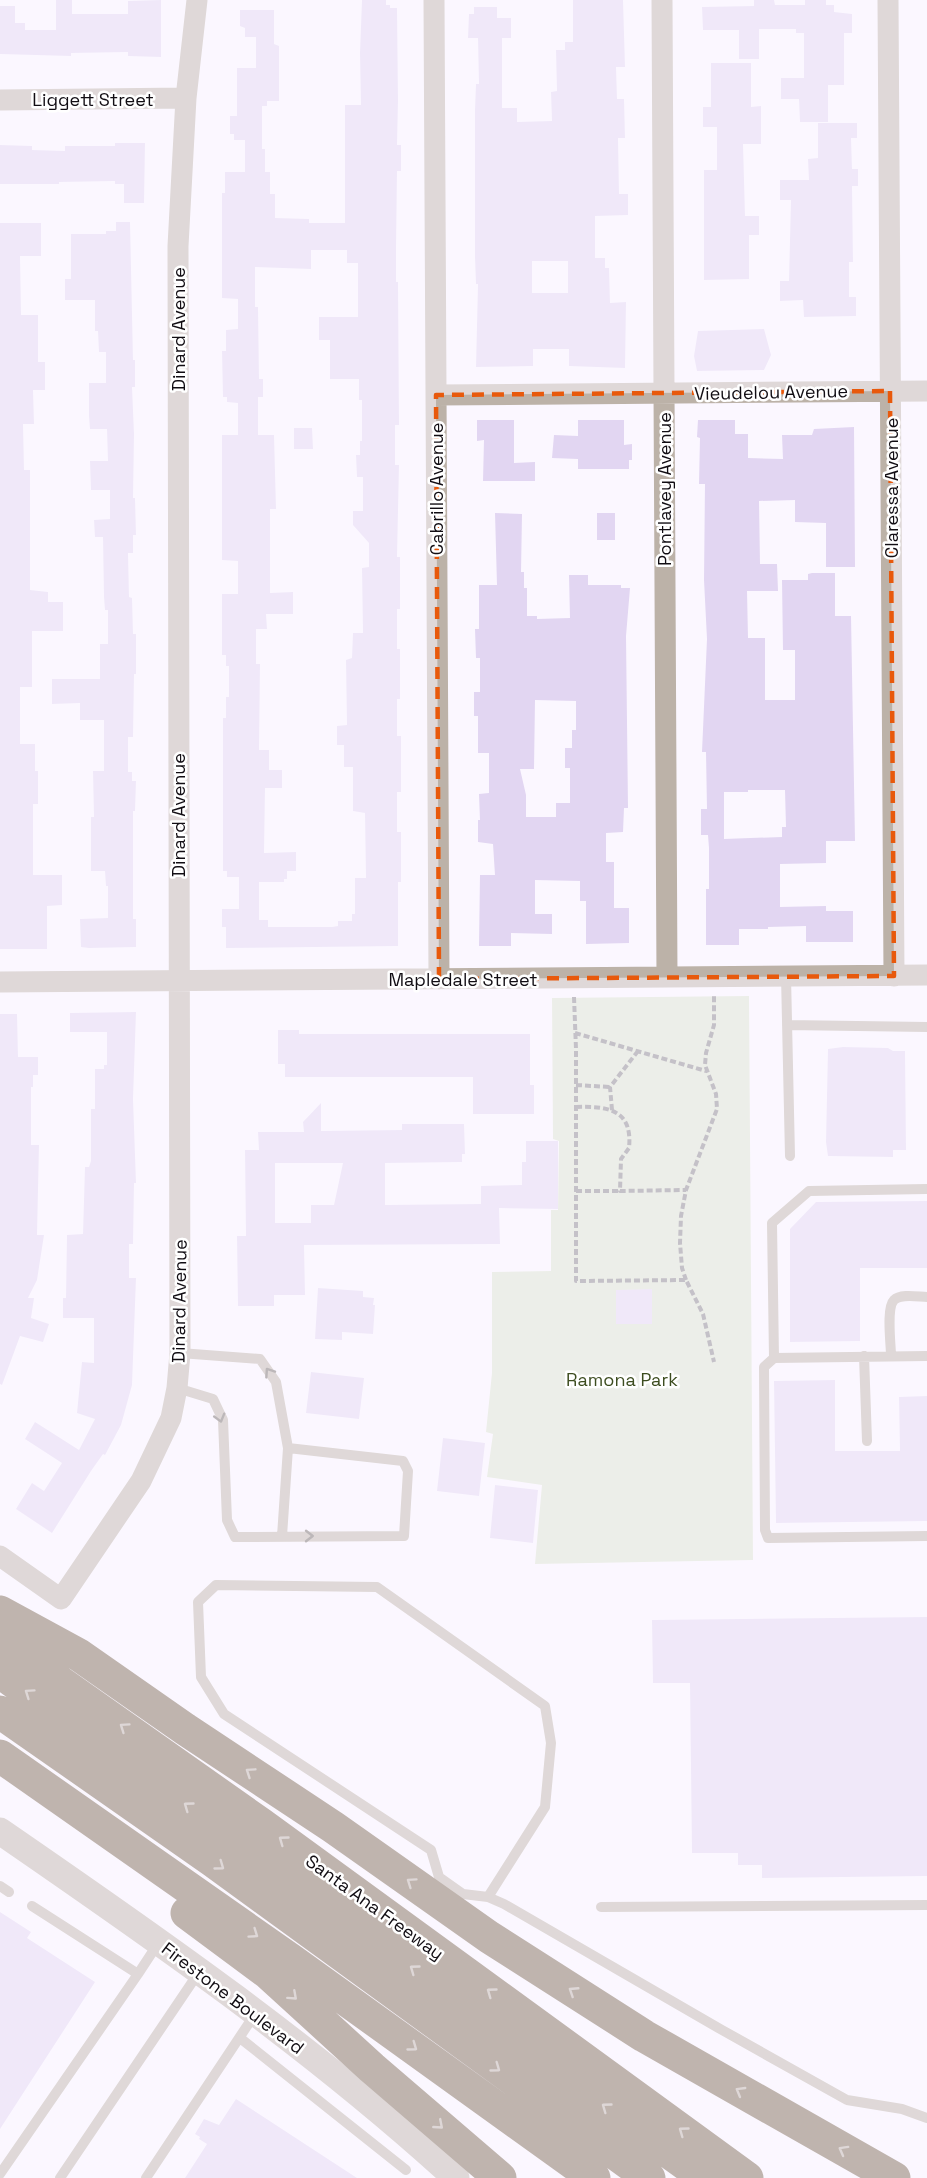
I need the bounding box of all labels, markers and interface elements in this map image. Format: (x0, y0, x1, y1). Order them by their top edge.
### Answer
street label: Liggett Street (32, 88, 154, 111)
street label: Dinard Avenue (167, 267, 190, 391)
street label: Vieudelou Avenue (694, 379, 848, 405)
street label: Pontlavey Avenue (653, 412, 676, 566)
street label: Claressa Avenue (880, 418, 903, 558)
street label: Cabrillo Avenue (425, 423, 448, 555)
street label: Dinard Avenue (167, 753, 190, 877)
street label: Mapledale Street (388, 968, 538, 991)
street label: Dinard Avenue (166, 1239, 192, 1363)
one-way arrow (265, 1367, 276, 1378)
park label: Ramona Park (566, 1368, 678, 1391)
one-way arrow (213, 1412, 225, 1423)
one-way arrow (304, 1530, 313, 1542)
one-way arrow (24, 1689, 35, 1700)
one-way arrow (119, 1723, 130, 1734)
one-way arrow (246, 1768, 257, 1779)
one-way arrow (183, 1802, 194, 1813)
one-way arrow (278, 1836, 289, 1847)
street label: Santa Ana Freeway (301, 1849, 449, 1965)
one-way arrow (213, 1859, 224, 1870)
one-way arrow (407, 1878, 418, 1889)
one-way arrow (248, 1927, 259, 1938)
street label: Firestone Boulevard (157, 1937, 309, 2059)
one-way arrow (409, 1965, 420, 1976)
one-way arrow (569, 1986, 579, 1998)
one-way arrow (487, 1988, 498, 1999)
one-way arrow (286, 1989, 297, 2000)
one-way arrow (406, 2040, 417, 2051)
one-way arrow (490, 2060, 501, 2071)
one-way arrow (736, 2087, 746, 2099)
one-way arrow (602, 2103, 613, 2114)
one-way arrow (432, 2118, 443, 2129)
one-way arrow (678, 2128, 689, 2139)
one-way arrow (839, 2146, 849, 2157)

